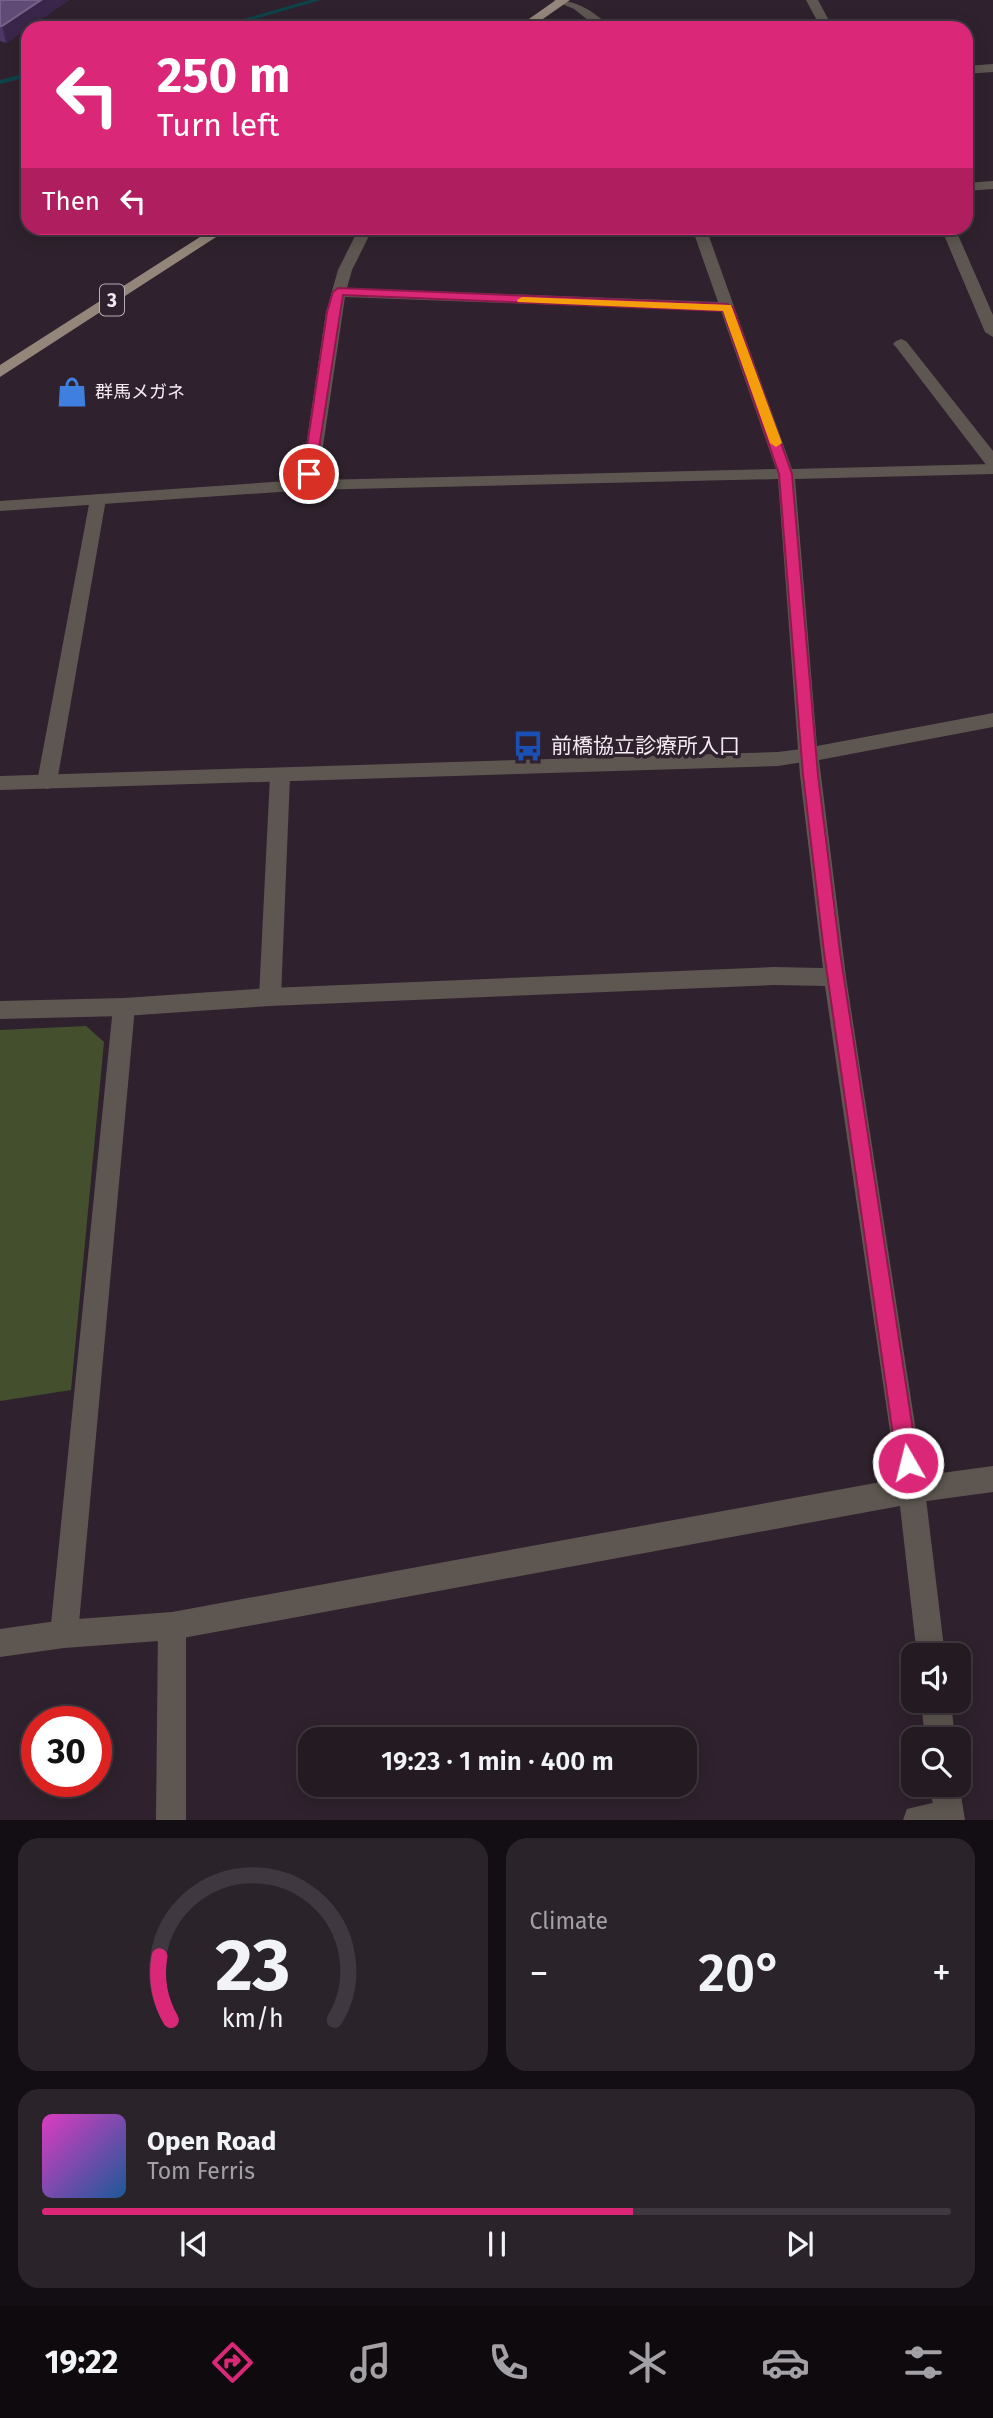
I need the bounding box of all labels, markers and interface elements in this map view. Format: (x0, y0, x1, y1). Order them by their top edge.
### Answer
text: 250 m (157, 46, 290, 105)
icon: left (42, 49, 133, 140)
text: Turn left (157, 106, 279, 144)
icon: left (114, 182, 152, 220)
text: Then (42, 186, 100, 217)
road number: 3 (100, 284, 124, 316)
shop icon: 群馬メガネ (55, 375, 89, 409)
place label: 群馬メガネ (95, 381, 185, 403)
pin (279, 444, 339, 504)
icon: arrive (290, 455, 328, 493)
bus stop icon: 前橋協立診療所入口 (511, 729, 545, 763)
place label: 前橋協立診療所入口 (551, 733, 740, 759)
position arrow (871, 1426, 945, 1500)
map controls (901, 1643, 971, 1797)
button: sound (901, 1643, 971, 1713)
speed limit sign: 30 (21, 1706, 112, 1797)
button: search (901, 1727, 971, 1797)
text: 19:23 · 1 min · 400 m (381, 1746, 614, 1777)
text: Climate (530, 1907, 608, 1935)
text: 23 (215, 1923, 290, 2010)
text: 20° (698, 1942, 782, 2005)
text: − (530, 1950, 549, 1996)
text: + (932, 1950, 951, 1996)
text: km/h (222, 2004, 284, 2034)
text: Open Road (147, 2126, 276, 2157)
text: Tom Ferris (147, 2157, 255, 2185)
icon: previous (175, 2225, 213, 2263)
icon: pause (478, 2225, 516, 2263)
icon: next (781, 2225, 819, 2263)
icon: directions (208, 2338, 257, 2387)
icon: music (346, 2338, 395, 2387)
icon: phone (484, 2338, 533, 2387)
icon: climate (623, 2338, 672, 2387)
icon: car (761, 2338, 810, 2387)
icon: filters (899, 2338, 948, 2387)
text: 19:22 (45, 2343, 118, 2381)

